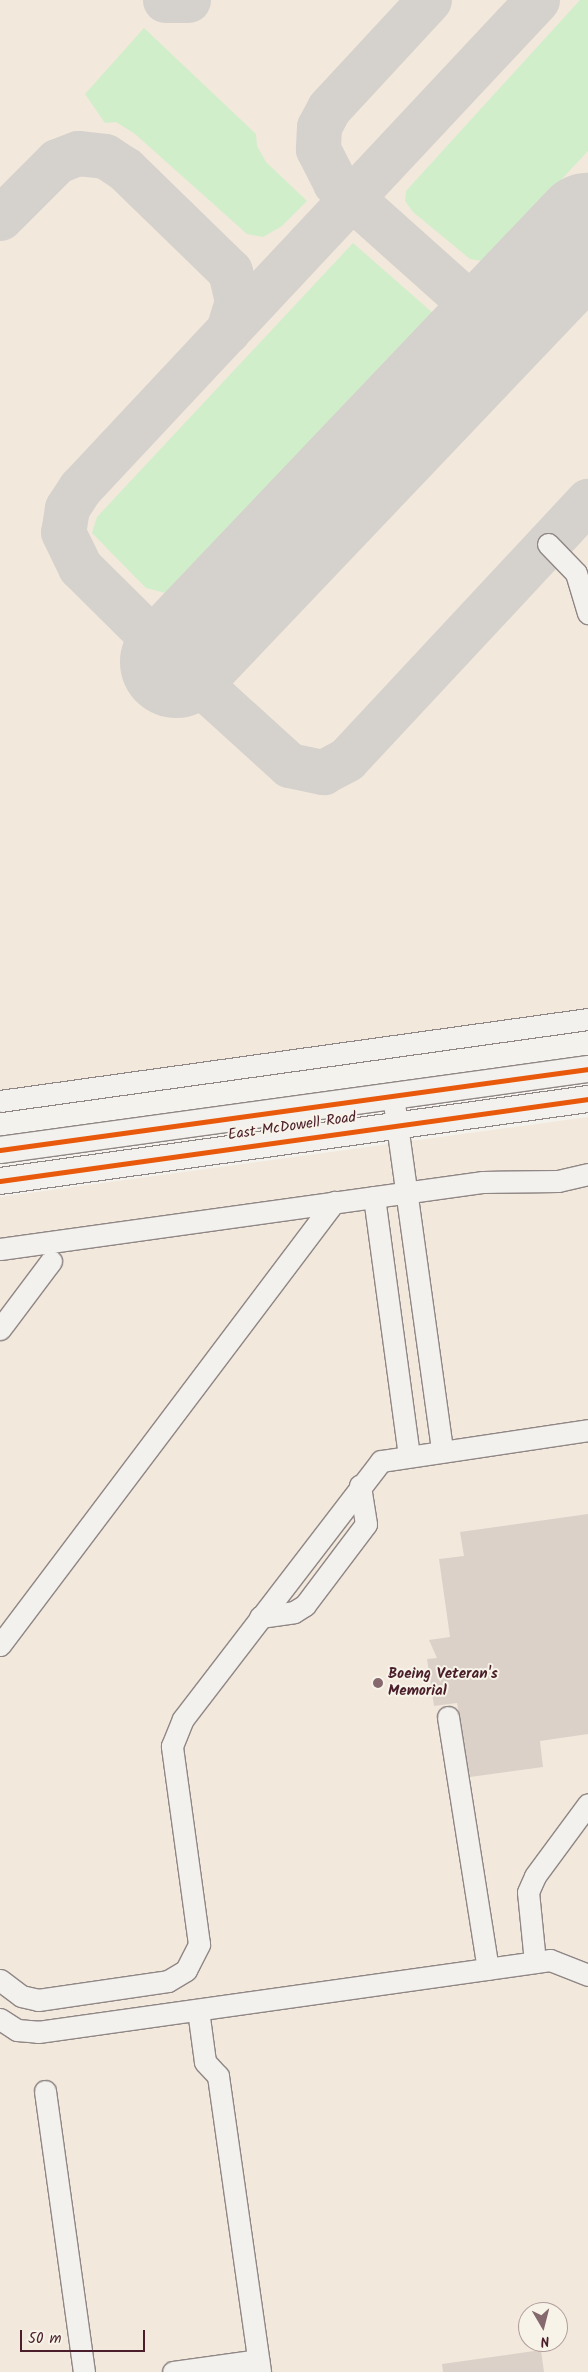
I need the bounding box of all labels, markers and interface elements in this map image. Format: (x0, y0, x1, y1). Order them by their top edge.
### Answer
street label: East McDowell Road (227, 1109, 357, 1145)
place label: Boeing Veteran's Memorial (388, 1665, 498, 1700)
marker: Boeing Veteran's Memorial (372, 1677, 384, 1689)
north arrow (518, 2302, 568, 2352)
scale bar (22, 2320, 148, 2352)
text: 50 m (28, 2327, 62, 2351)
text: N (539, 2329, 551, 2352)

